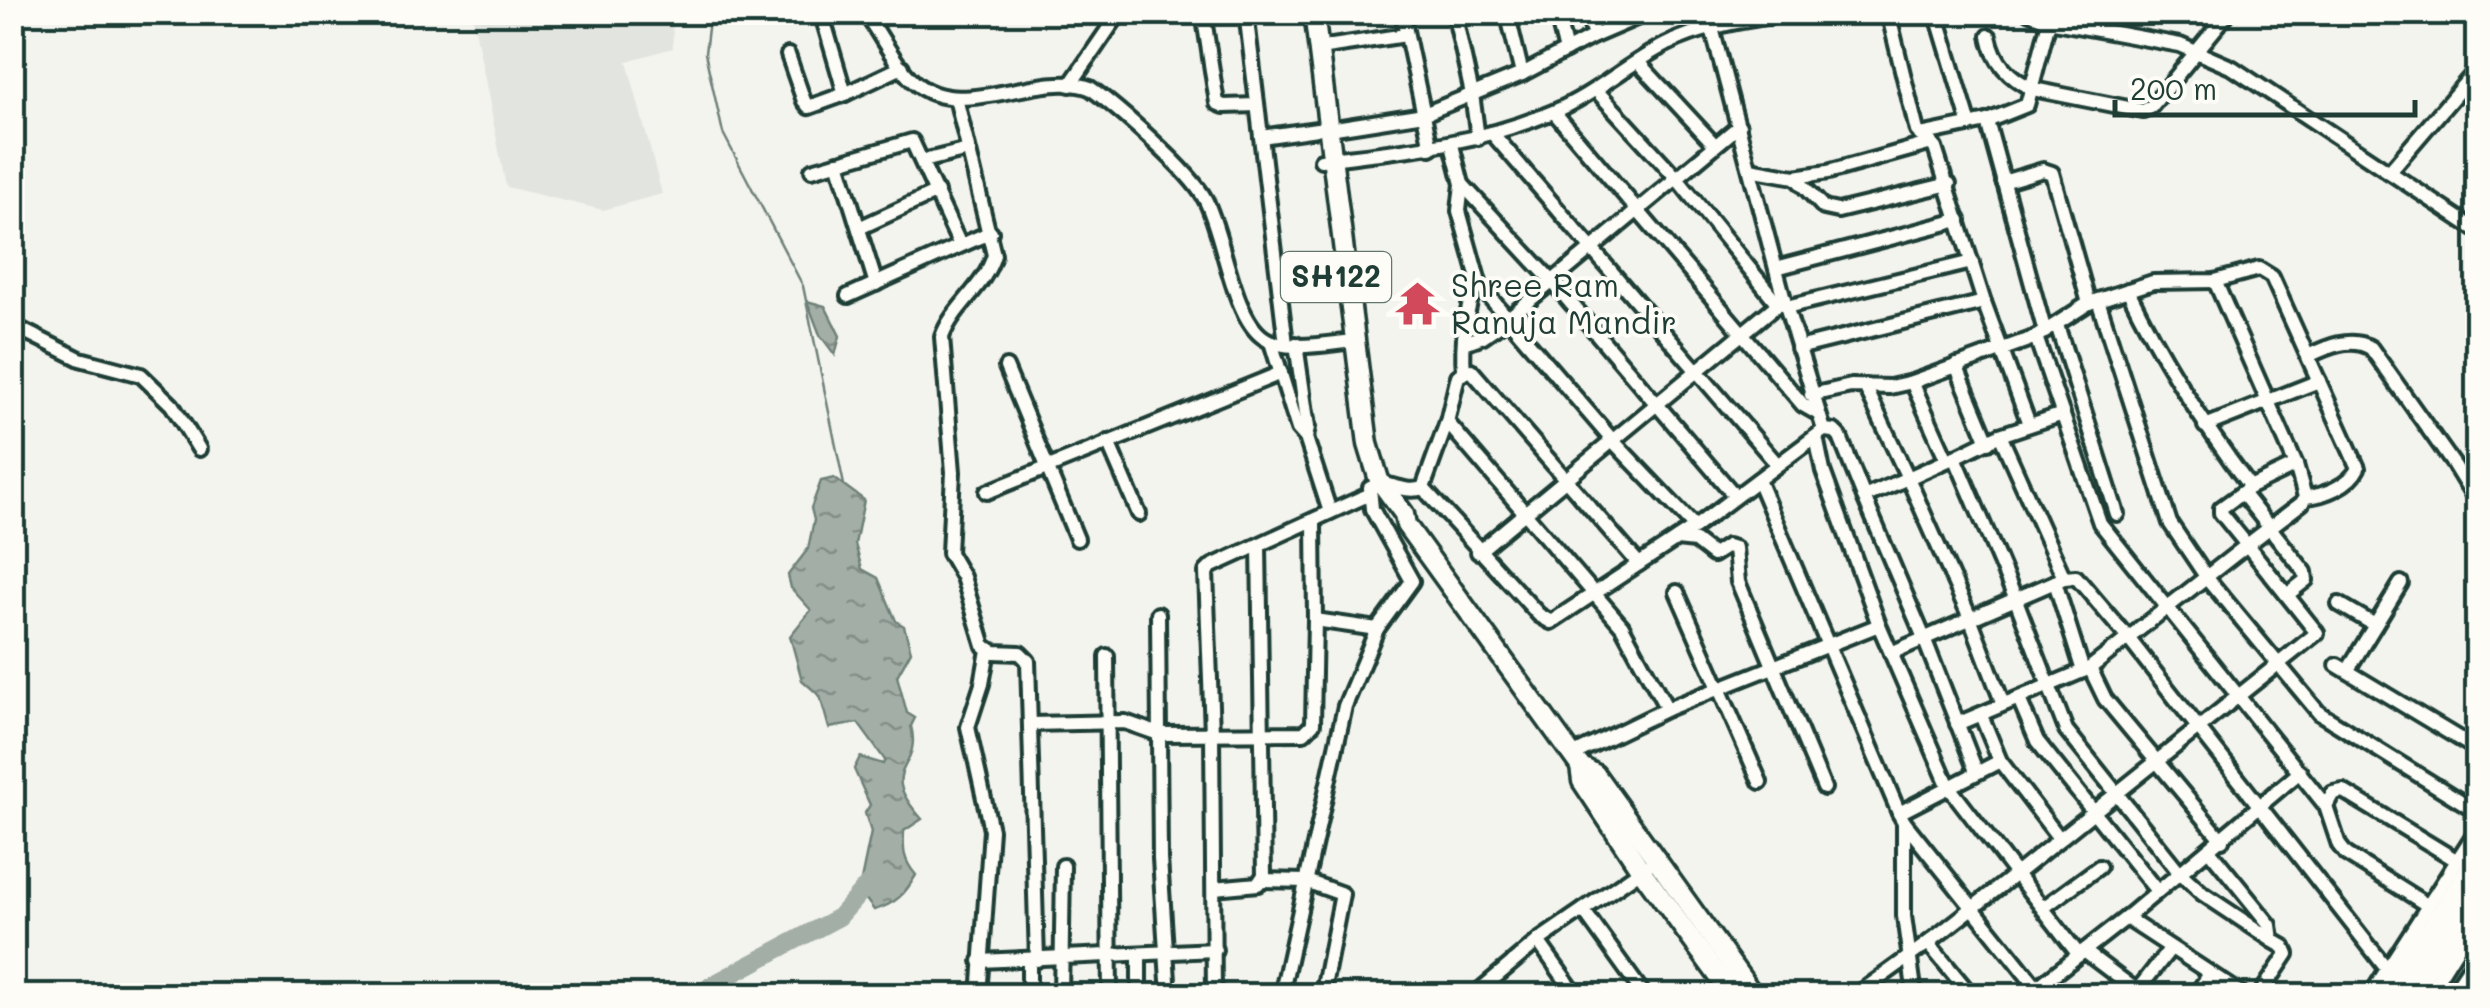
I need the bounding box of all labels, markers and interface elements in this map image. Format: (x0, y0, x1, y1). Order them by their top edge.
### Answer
scale bar (2115, 55, 2415, 117)
text: 200 m (2130, 68, 2217, 108)
road number: SH122 (1281, 252, 1391, 302)
place label: Shree Ram Ranuja Mandir (1451, 263, 1677, 342)
temple icon: Shree Ram Ranuja Mandir (1394, 280, 1442, 328)

